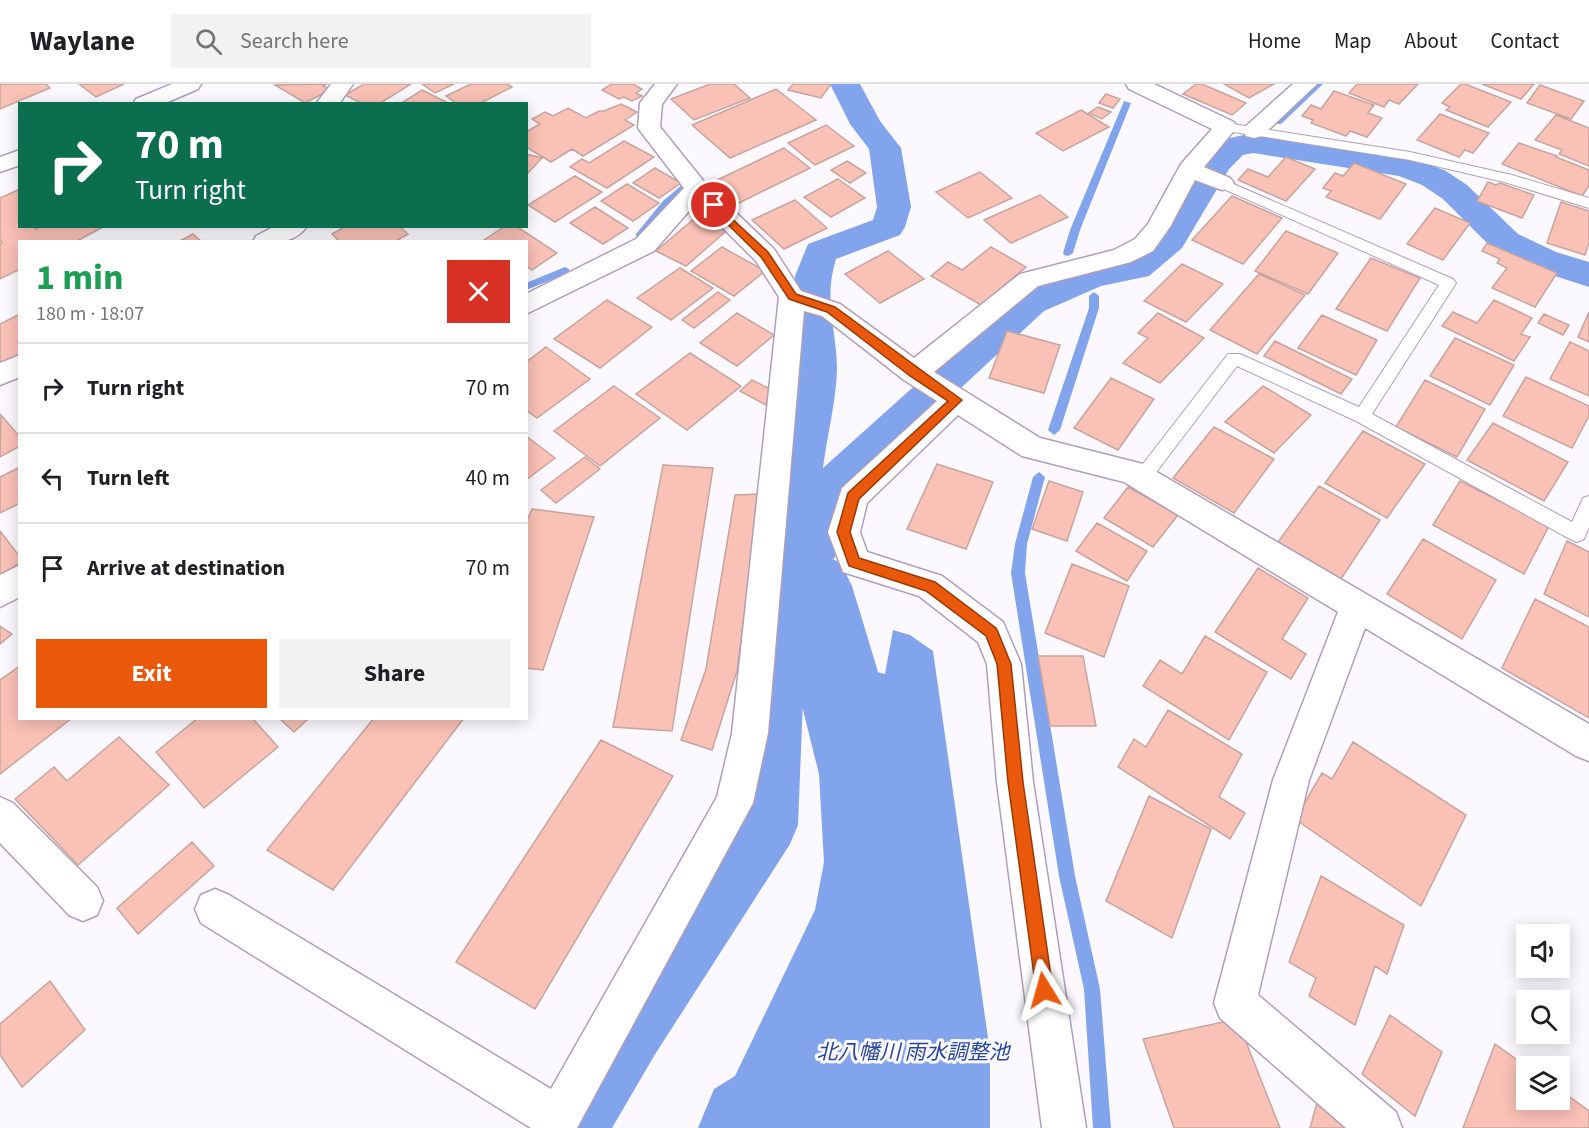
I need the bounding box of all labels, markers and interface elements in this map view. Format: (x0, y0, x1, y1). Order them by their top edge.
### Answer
search box (171, 14, 591, 68)
text: Waylane (30, 21, 135, 61)
icon: search (192, 25, 225, 58)
text: Search here (240, 25, 349, 57)
text: Home (1248, 26, 1301, 56)
text: Map (1334, 26, 1372, 56)
text: About (1405, 26, 1457, 56)
text: Contact (1490, 26, 1559, 56)
text: 70 m (135, 115, 224, 175)
icon: right (36, 126, 114, 204)
text: Turn right (135, 171, 246, 210)
pin (688, 179, 739, 230)
icon: arrive (697, 188, 730, 221)
text: 1 min (36, 252, 124, 303)
button: close (447, 260, 510, 323)
text: 180 m · 18:07 (36, 300, 144, 328)
icon: right (36, 372, 69, 405)
text: Turn right (87, 372, 184, 404)
text: 70 m (465, 372, 510, 404)
icon: left (36, 462, 69, 495)
text: Turn left (87, 462, 169, 494)
text: 40 m (465, 462, 510, 494)
icon: arrive (36, 552, 69, 585)
text: Arrive at destination (87, 552, 285, 584)
text: 70 m (465, 552, 510, 584)
button: Exit (36, 639, 267, 708)
button: Share (279, 639, 510, 708)
map controls (1516, 924, 1570, 1110)
button: sound (1516, 924, 1570, 978)
position arrow (1012, 958, 1076, 1022)
button: search (1516, 990, 1570, 1044)
water label: 北八幡川 雨水調整池 (816, 1037, 1012, 1067)
button: layers (1516, 1056, 1570, 1110)

